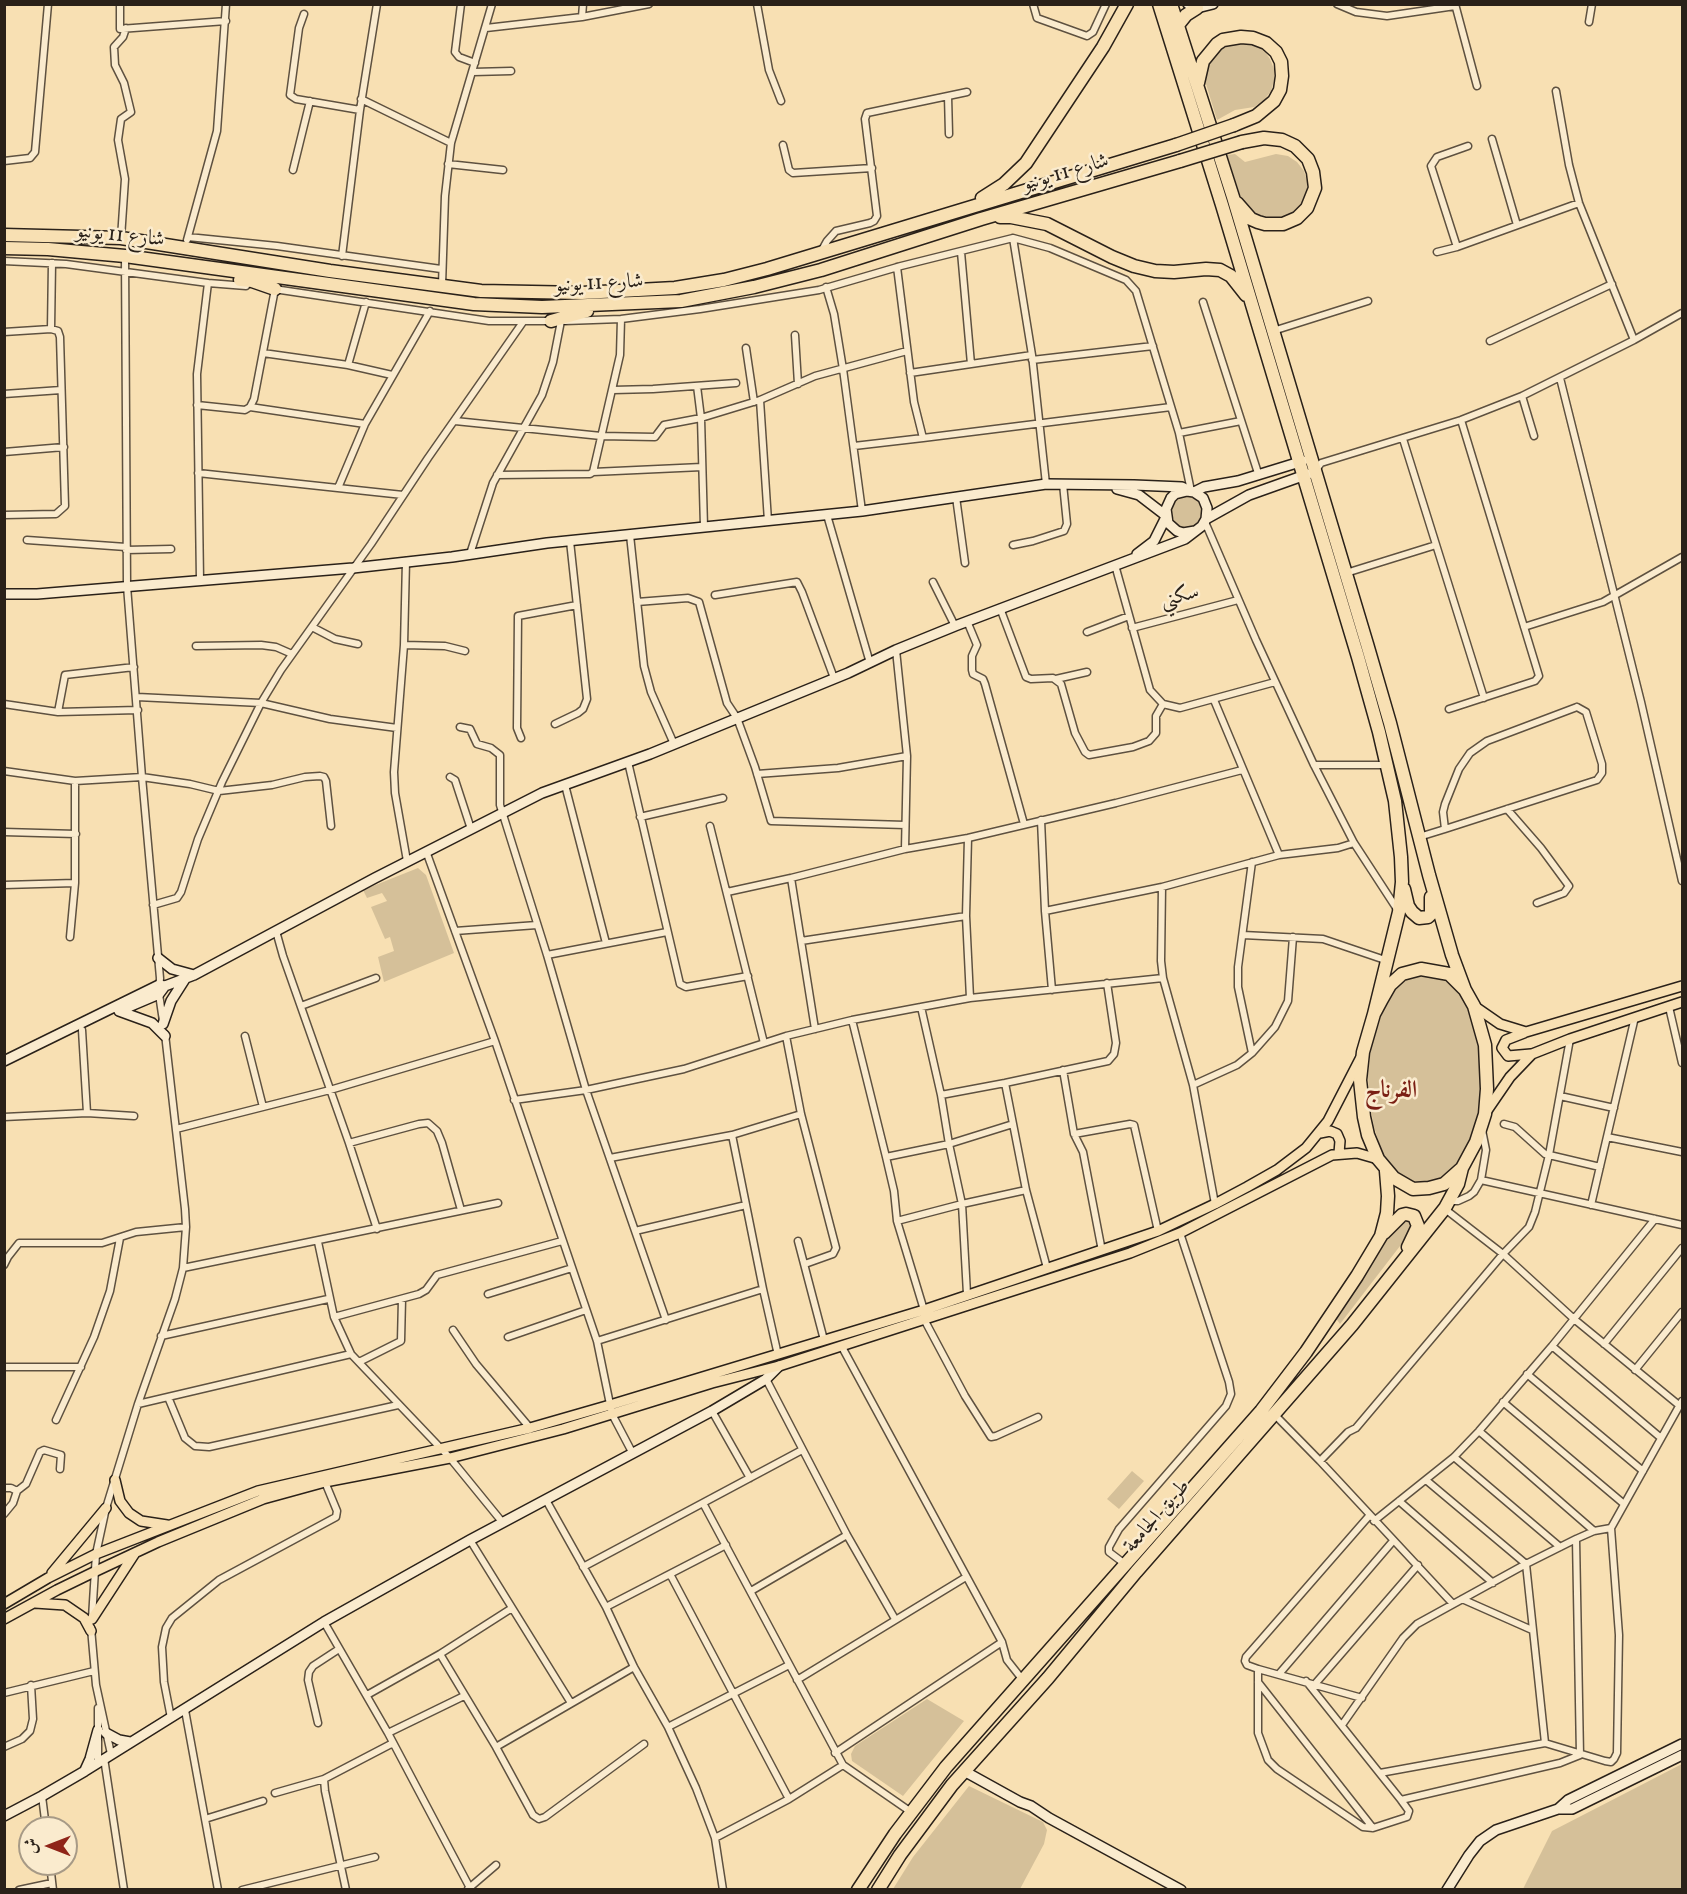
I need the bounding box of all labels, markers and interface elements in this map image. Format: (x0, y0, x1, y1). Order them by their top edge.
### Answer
street label: شارع 11 يونيو (1020, 150, 1112, 198)
street label: شارع 11 يونيو (74, 220, 166, 254)
street label: شارع 11 يونيو (554, 270, 644, 300)
street label: سكني (1158, 581, 1202, 615)
district label: الفرناج (1365, 1079, 1417, 1107)
street label: طريق الجامعة (1119, 1475, 1197, 1559)
north arrow (18, 1816, 78, 1876)
text: ش (21, 1838, 43, 1854)

